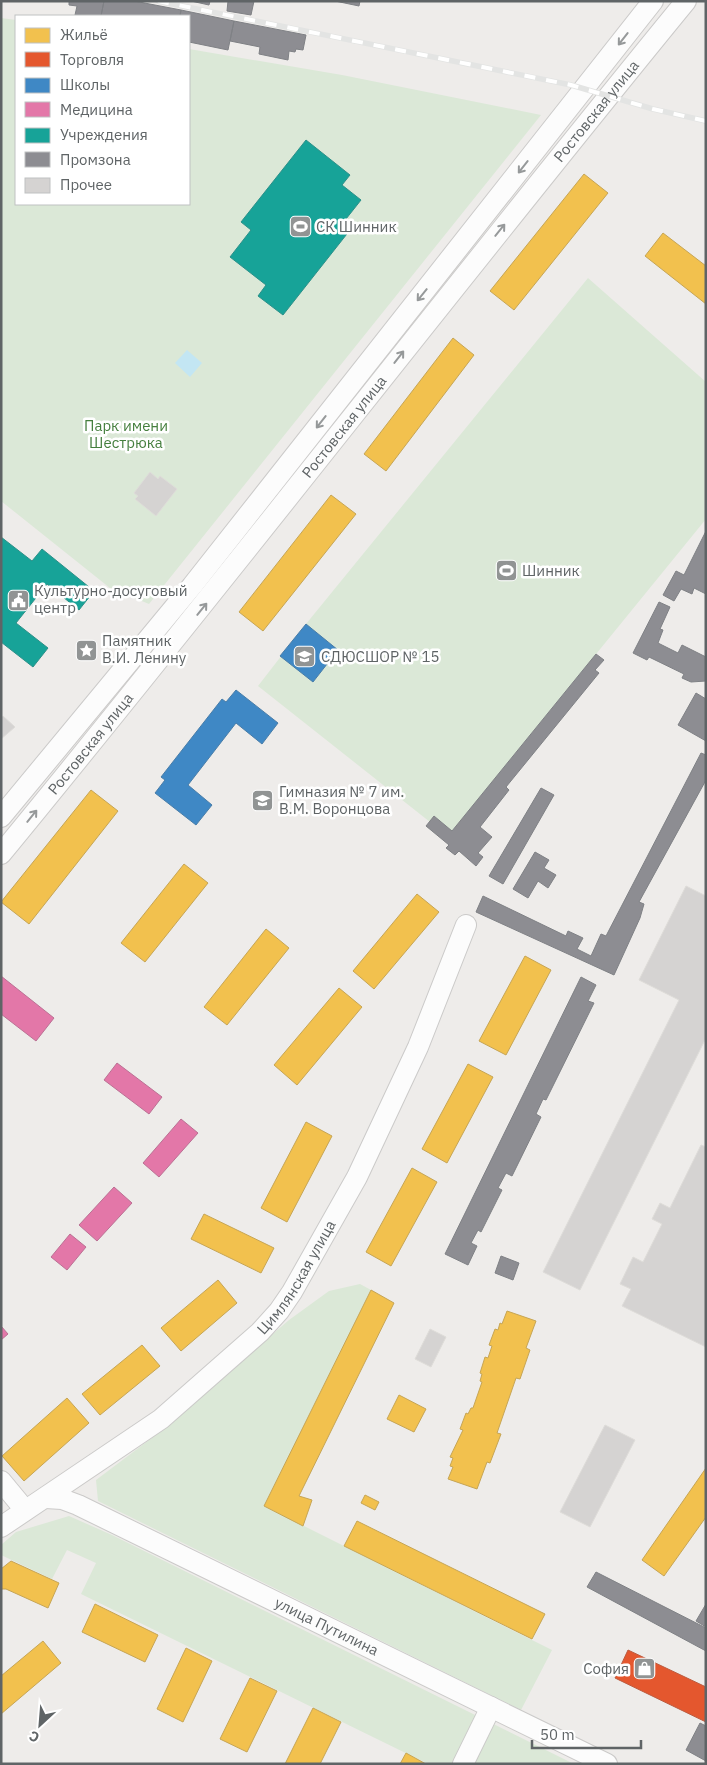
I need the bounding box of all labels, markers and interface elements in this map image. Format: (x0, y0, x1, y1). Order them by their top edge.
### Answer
legend (15, 15, 190, 205)
text: Жильё (60, 25, 108, 44)
one-way arrow (617, 33, 628, 46)
text: Торговля (60, 50, 124, 69)
street label: Ростовская улица (549, 56, 643, 166)
text: Школы (60, 75, 110, 94)
text: Медицина (60, 100, 133, 119)
text: Учреждения (60, 125, 148, 144)
text: Промзона (60, 150, 131, 169)
one-way arrow (517, 160, 528, 173)
text: Прочее (60, 175, 112, 194)
sports icon: СК Шинник (288, 215, 312, 239)
place label: СК Шинник (316, 217, 397, 236)
one-way arrow (494, 223, 505, 236)
one-way arrow (417, 288, 428, 301)
one-way arrow (394, 350, 404, 364)
street label: Ростовская улица (298, 372, 390, 482)
park label: Парк имени Шестрюка (84, 416, 168, 452)
one-way arrow (316, 416, 327, 429)
sports icon: Шинник (494, 559, 518, 583)
place label: Шинник (522, 561, 580, 580)
place label: Культурно-досуговый центр (34, 581, 188, 617)
public building icon: Культурно-досуговый центр (6, 588, 30, 612)
one-way arrow (196, 603, 207, 616)
place label: Памятник В.И. Ленину (102, 631, 187, 667)
place icon: Памятник В.И. Ленину (74, 638, 98, 662)
school or university icon: СДЮСШОР № 15 (293, 645, 317, 669)
place label: СДЮСШОР № 15 (321, 647, 439, 666)
street label: Ростовская улица (44, 689, 137, 798)
place label: Гимназия № 7 им. В.М. Воронцова (279, 782, 404, 818)
school or university icon: Гимназия № 7 им. В.М. Воронцова (251, 789, 275, 813)
one-way arrow (27, 810, 38, 823)
street label: Цимлянская улица (253, 1217, 340, 1338)
street label: улица Путилина (272, 1593, 382, 1660)
shop icon: София (633, 1657, 657, 1681)
place label: София (583, 1659, 629, 1678)
north arrow (15, 1700, 65, 1750)
scale bar (532, 1718, 641, 1750)
text: 50 m (540, 1725, 575, 1744)
text: С (26, 1727, 42, 1747)

